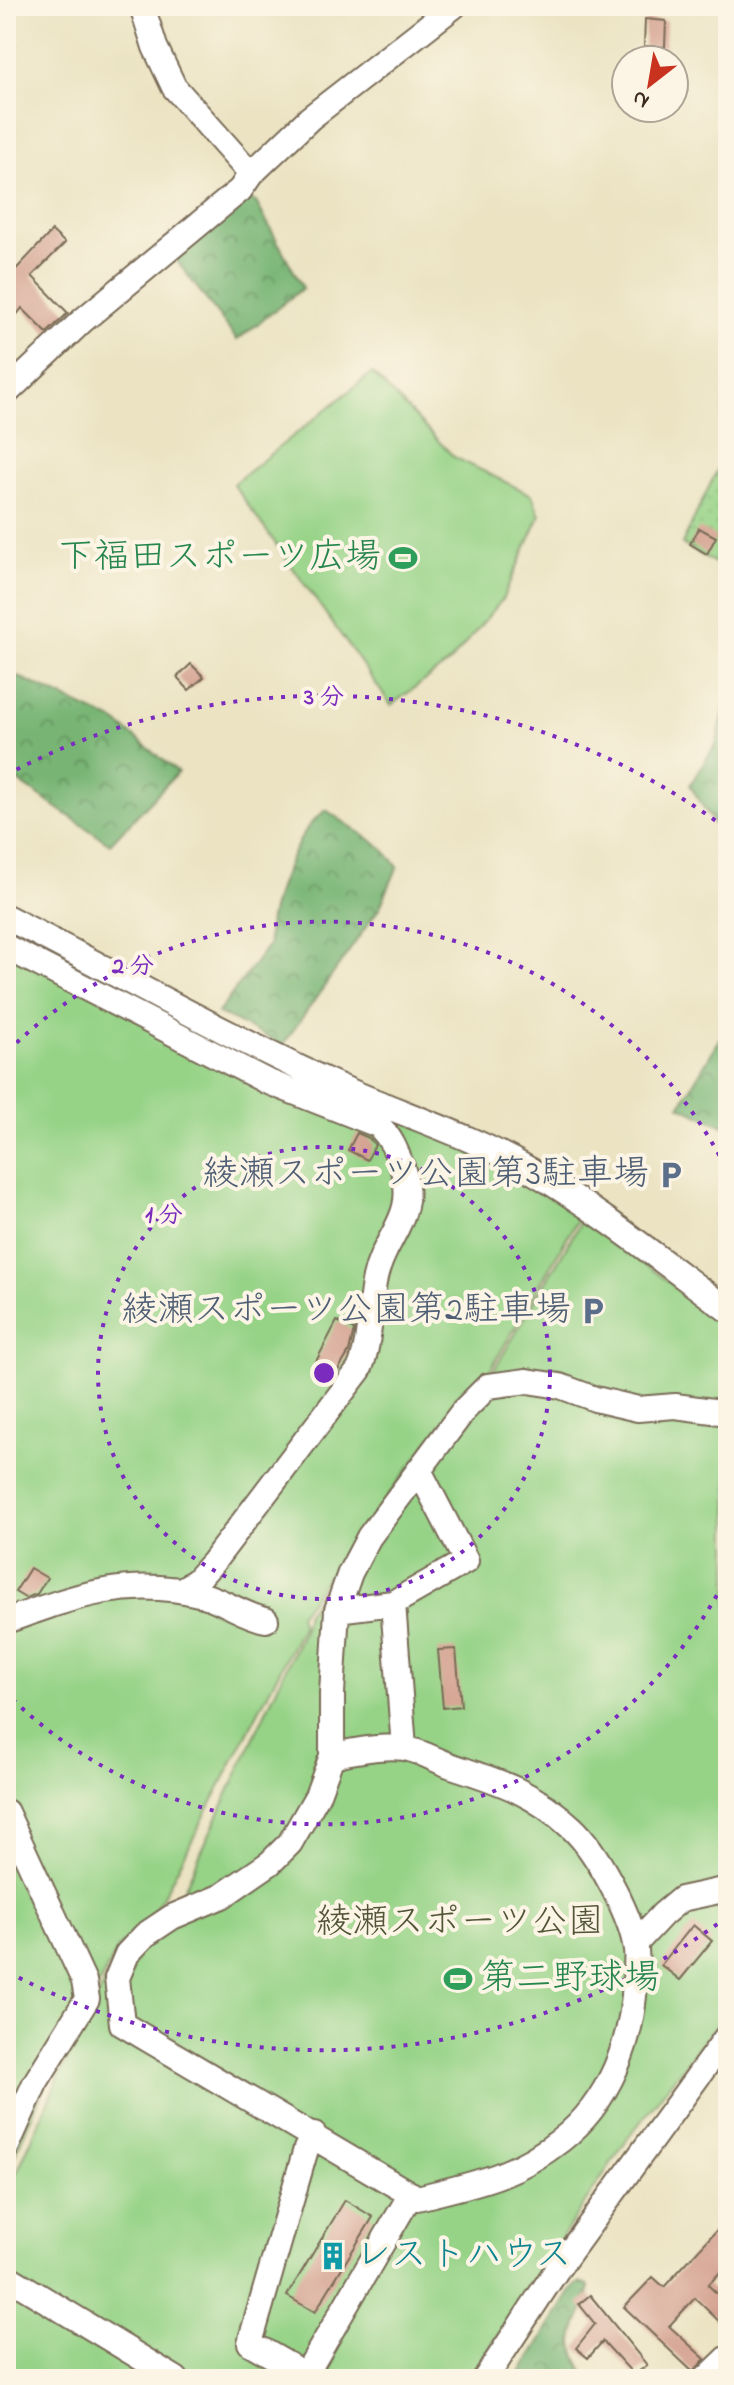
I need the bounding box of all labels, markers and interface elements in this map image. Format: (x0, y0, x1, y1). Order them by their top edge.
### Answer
north arrow (610, 44, 690, 124)
text: N (627, 81, 656, 116)
place label: 下福田スポーツ広場 (58, 532, 381, 585)
sports icon: 下福田スポーツ広場 (388, 543, 418, 573)
text: 3 分 (303, 681, 344, 716)
text: 2 分 (111, 950, 154, 985)
place label: 綾瀬スポーツ公園第3駐車場 (203, 1149, 649, 1202)
parking icon: 綾瀬スポーツ公園第3駐車場 (656, 1160, 686, 1190)
text: 1 分 (145, 1199, 183, 1234)
place label: 綾瀬スポーツ公園第2駐車場 (122, 1285, 571, 1338)
parking icon: 綾瀬スポーツ公園第2駐車場 (578, 1296, 608, 1326)
centre of rings (310, 1359, 338, 1387)
park label: 綾瀬スポーツ公園 (316, 1897, 604, 1950)
place label: 第二野球場 (480, 1953, 660, 2006)
sports icon: 第二野球場 (443, 1964, 473, 1994)
place label: レストハウス (355, 2230, 572, 2283)
building icon: レストハウス (318, 2241, 348, 2271)

